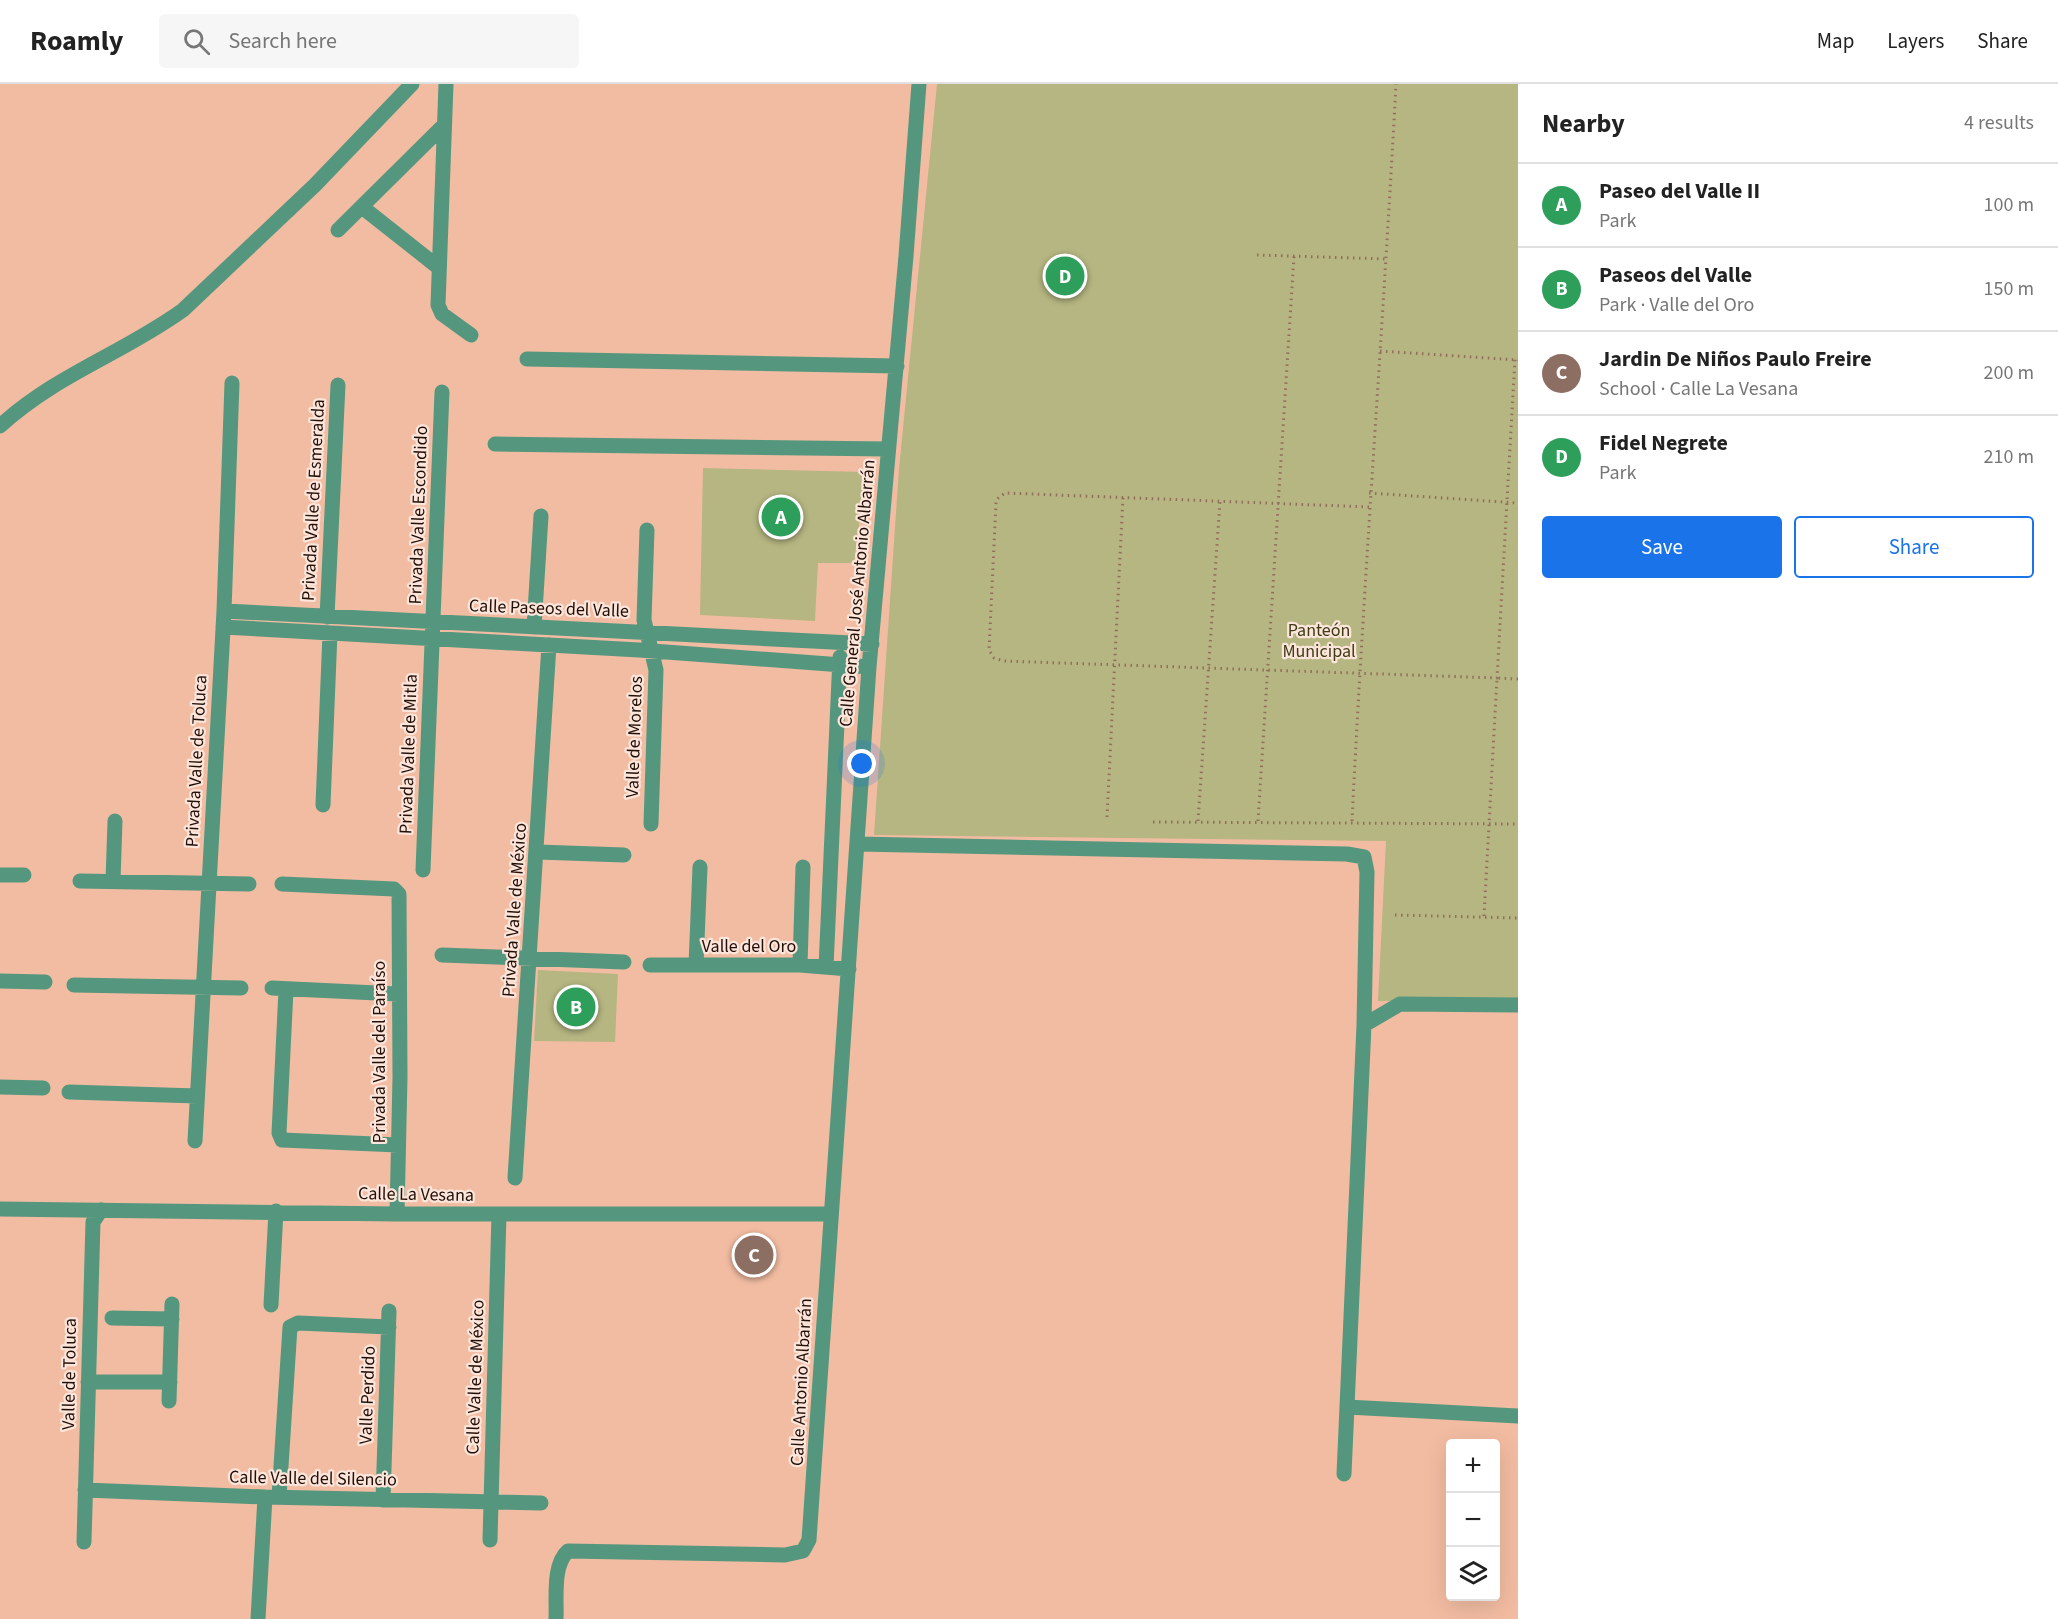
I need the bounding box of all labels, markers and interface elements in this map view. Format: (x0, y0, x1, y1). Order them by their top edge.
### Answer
search box (159, 14, 579, 68)
text: Roamly (30, 21, 123, 61)
icon: search (180, 25, 213, 58)
text: Search here (228, 25, 337, 57)
text: Map (1817, 26, 1854, 56)
text: Layers (1887, 26, 1944, 56)
text: Share (1977, 26, 2028, 56)
text: Nearby (1542, 105, 1625, 142)
text: 4 results (1964, 109, 2034, 137)
text: Paseo del Valle II (1599, 175, 1760, 207)
text: A (1556, 191, 1567, 219)
text: 100 m (1984, 191, 2034, 219)
text: Park (1599, 207, 1636, 235)
pin: D (1046, 254, 1084, 298)
text: Paseos del Valle (1599, 259, 1752, 291)
text: B (1555, 275, 1568, 303)
text: 150 m (1984, 275, 2034, 303)
text: Park · Valle del Oro (1599, 291, 1754, 319)
text: Jardin De Niños Paulo Freire (1599, 343, 1872, 375)
text: C (1556, 359, 1567, 387)
text: 200 m (1984, 359, 2034, 387)
text: School · Calle La Vesana (1599, 375, 1798, 403)
street label: Privada Valle de Esmeralda (296, 398, 331, 602)
street label: Privada Valle Escondido (403, 425, 434, 605)
text: Fidel Negrete (1599, 427, 1728, 459)
text: D (1555, 443, 1568, 471)
text: 210 m (1984, 443, 2034, 471)
street label: Calle General José Antonio Albarrán (833, 458, 882, 728)
text: Park (1599, 459, 1636, 487)
pin: A (762, 494, 800, 540)
button: Save (1542, 516, 1782, 578)
button: Share (1794, 516, 2034, 578)
street label: Calle Paseos del Valle (469, 593, 629, 624)
park label: Panteón Municipal (1282, 618, 1356, 664)
street label: Privada Valle de Toluca (180, 674, 213, 848)
street label: Privada Valle de Mitla (393, 674, 424, 834)
street label: Valle de Morelos (620, 676, 649, 798)
your location (847, 749, 876, 778)
street label: Privada Valle de México (496, 822, 533, 998)
street label: Valle del Oro (702, 934, 796, 959)
street label: Privada Valle del Paraíso (367, 961, 392, 1143)
pin: B (556, 984, 596, 1030)
street label: Calle La Vesana (358, 1181, 474, 1208)
pin: C (734, 1232, 774, 1278)
street label: Calle Antonio Albarrán (785, 1297, 818, 1467)
street label: Calle Valle de México (460, 1299, 491, 1455)
street label: Valle de Toluca (56, 1318, 83, 1430)
street label: Valle Perdido (353, 1345, 382, 1445)
map controls (1446, 1439, 1500, 1601)
button: + (1446, 1439, 1500, 1493)
street label: Calle Valle del Silencio (229, 1465, 397, 1492)
button: − (1446, 1493, 1500, 1547)
button: layers (1446, 1547, 1500, 1601)

